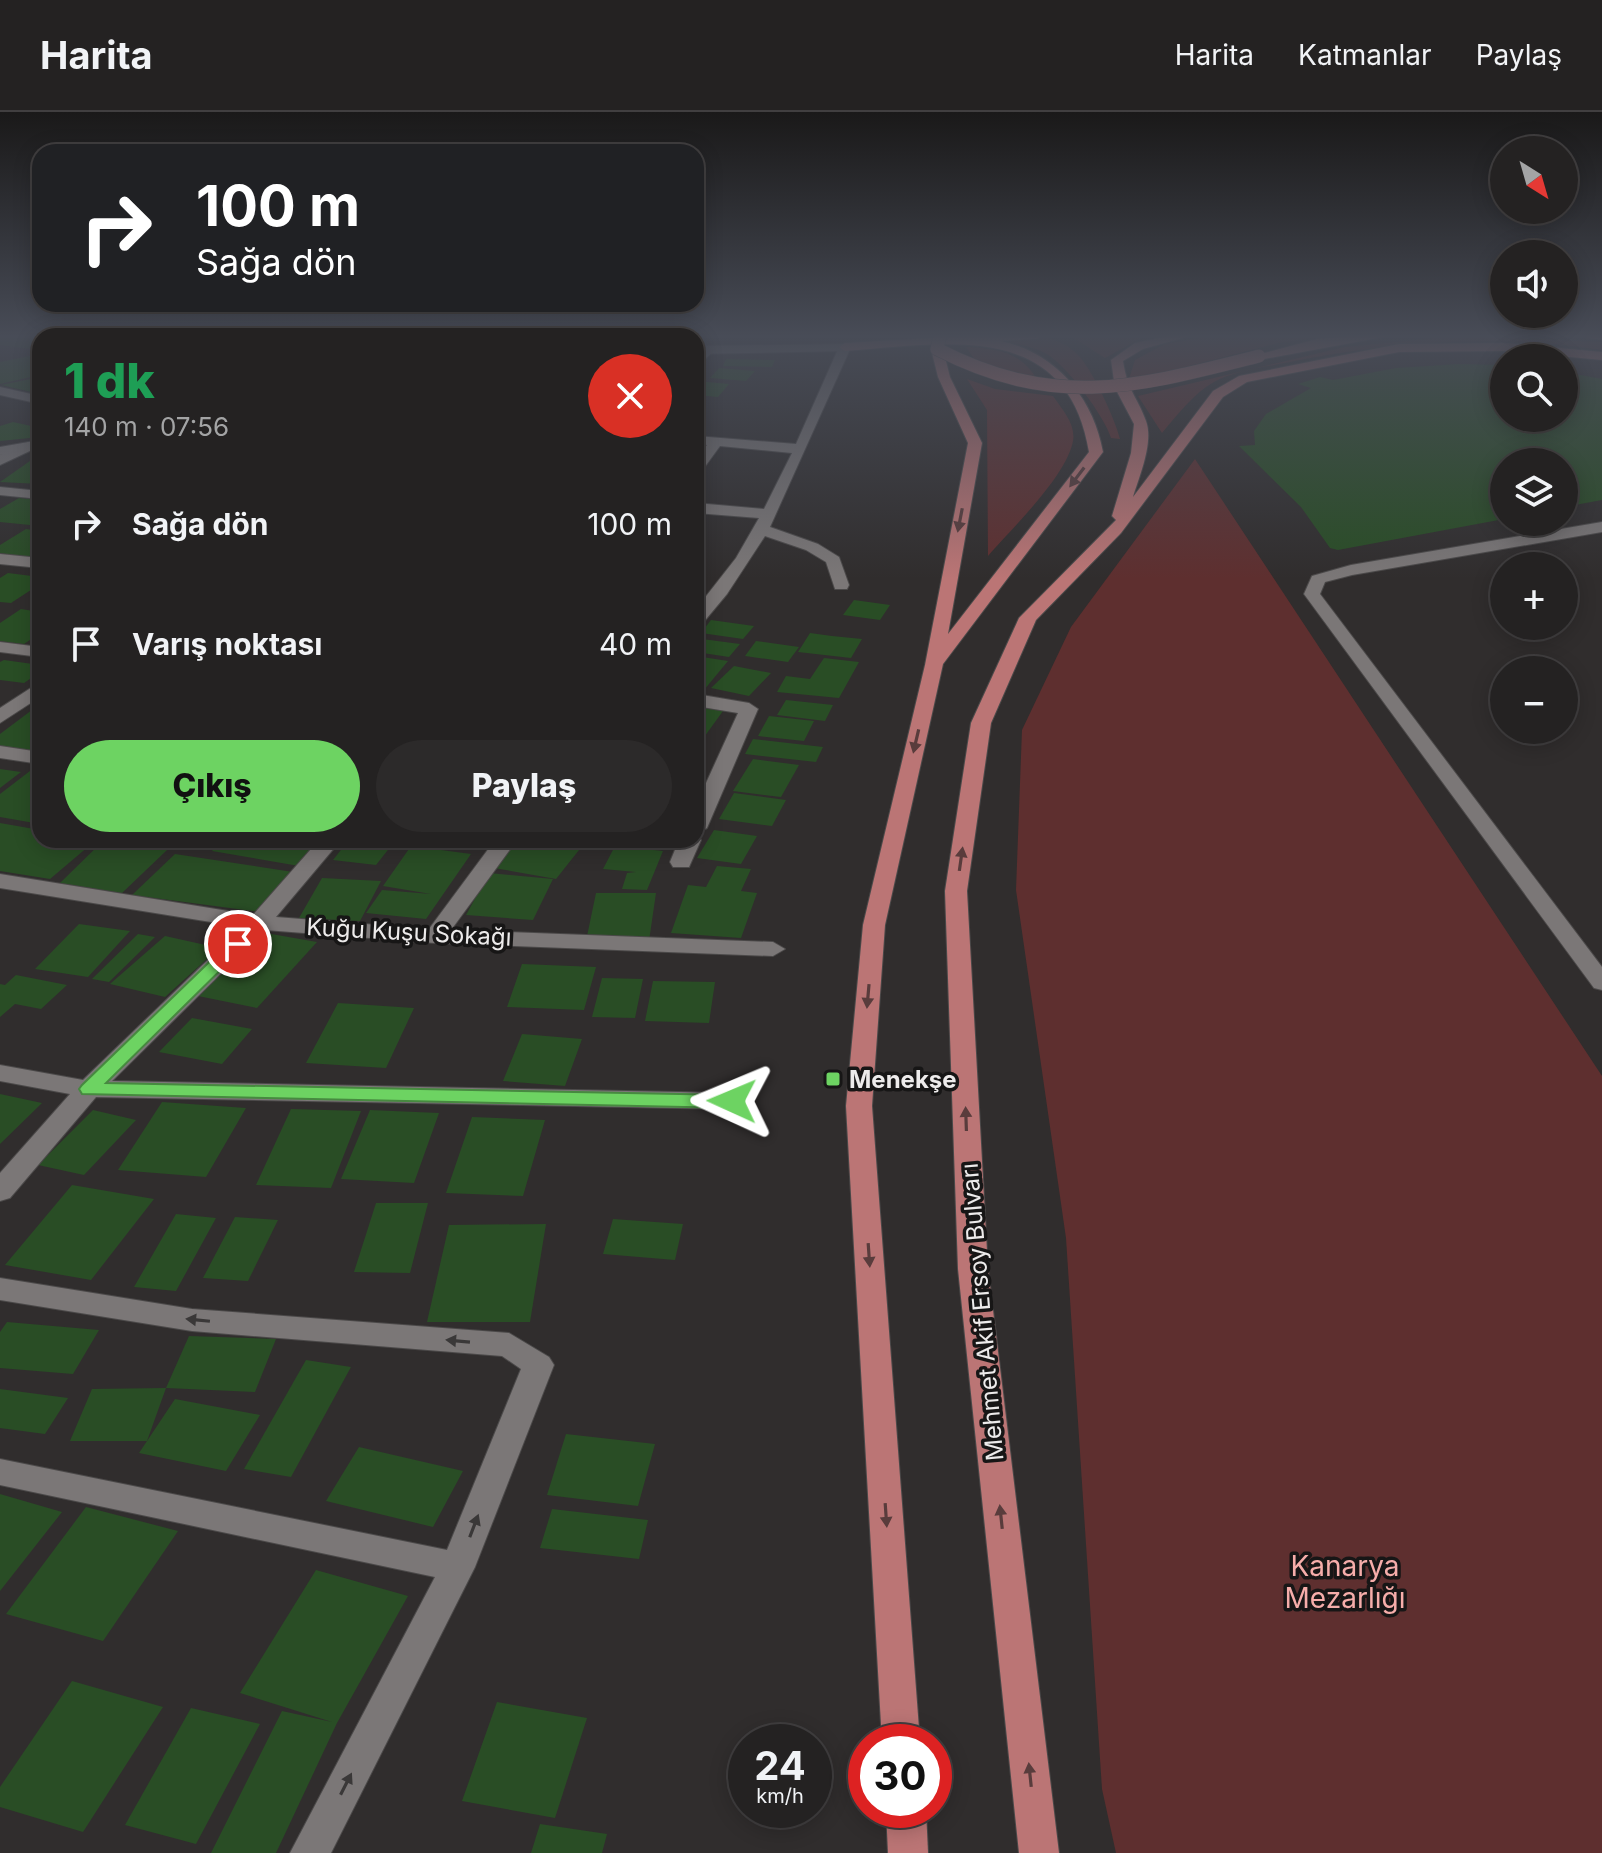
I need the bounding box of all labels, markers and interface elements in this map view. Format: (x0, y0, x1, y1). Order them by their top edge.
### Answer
text: Harita (40, 32, 153, 78)
text: Harita (1175, 38, 1254, 72)
text: Katmanlar (1298, 38, 1432, 72)
text: Paylaş (1476, 38, 1562, 72)
north arrow (1490, 136, 1578, 224)
map controls (1490, 136, 1578, 744)
text: 100 m (196, 172, 360, 240)
icon: right (64, 176, 168, 280)
text: Sağa dön (196, 240, 357, 284)
button: sound (1490, 240, 1578, 328)
button: search (1490, 344, 1578, 432)
text: 1 dk (64, 351, 155, 410)
button: close (588, 354, 672, 438)
text: 140 m · 07:56 (64, 411, 229, 442)
button: layers (1490, 448, 1578, 536)
one-way arrow (1069, 466, 1085, 488)
icon: right (64, 502, 108, 546)
text: Sağa dön (132, 506, 269, 542)
text: 100 m (587, 506, 672, 542)
one-way arrow (953, 507, 965, 532)
button: + (1490, 552, 1578, 640)
icon: arrive (64, 622, 108, 666)
text: Varış noktası (132, 626, 322, 662)
text: 40 m (599, 626, 672, 662)
button: − (1490, 656, 1578, 744)
one-way arrow (909, 729, 922, 754)
button: Çıkış (64, 740, 360, 832)
button: Paylaş (376, 740, 672, 832)
one-way arrow (955, 847, 968, 872)
pin (204, 910, 272, 978)
street label: Kuğu Kuşu Sokağı (306, 912, 512, 952)
icon: arrive (216, 922, 260, 966)
one-way arrow (861, 984, 874, 1009)
position arrow (690, 1059, 774, 1143)
place label: Menekşe (849, 1065, 957, 1094)
marker: Menekşe (824, 1070, 842, 1088)
one-way arrow (960, 1106, 973, 1131)
street label: Mehmet Akif Ersoy Bulvarı (955, 1162, 1009, 1462)
one-way arrow (863, 1243, 876, 1268)
one-way arrow (185, 1313, 210, 1326)
one-way arrow (445, 1334, 470, 1347)
one-way arrow (880, 1503, 893, 1528)
one-way arrow (994, 1504, 1007, 1529)
one-way arrow (468, 1514, 481, 1538)
park label: Kanarya Mezarlığı (1285, 1549, 1405, 1615)
speed limit sign: 30 (848, 1724, 952, 1828)
text: 24 (754, 1741, 806, 1790)
one-way arrow (1023, 1763, 1036, 1788)
one-way arrow (339, 1772, 352, 1795)
text: km/h (756, 1784, 804, 1808)

